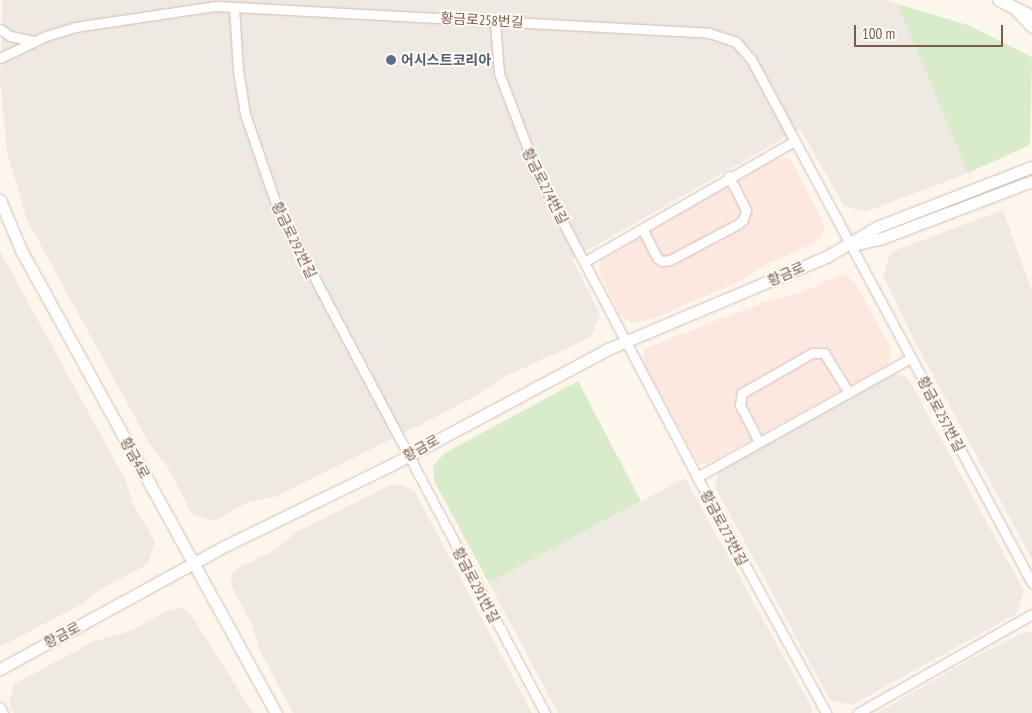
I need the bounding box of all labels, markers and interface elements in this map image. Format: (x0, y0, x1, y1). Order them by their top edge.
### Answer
street label: 황금로258번길 (440, 9, 524, 31)
scale bar (857, 15, 1006, 47)
text: 100 m (862, 24, 895, 43)
place label: 어시스트코리아 (401, 52, 491, 68)
marker: 어시스트코리아 (385, 54, 397, 66)
street label: 황금로274번길 (519, 145, 571, 227)
street label: 황금로292번길 (268, 199, 320, 281)
street label: 황금로 (765, 258, 807, 290)
street label: 황금로257번길 (914, 373, 968, 455)
street label: 황금로 (400, 431, 442, 465)
street label: 황금4로 (117, 434, 153, 482)
street label: 황금로273번길 (697, 487, 751, 569)
street label: 황금로291번길 (449, 544, 503, 626)
street label: 황금로 (41, 619, 83, 651)

